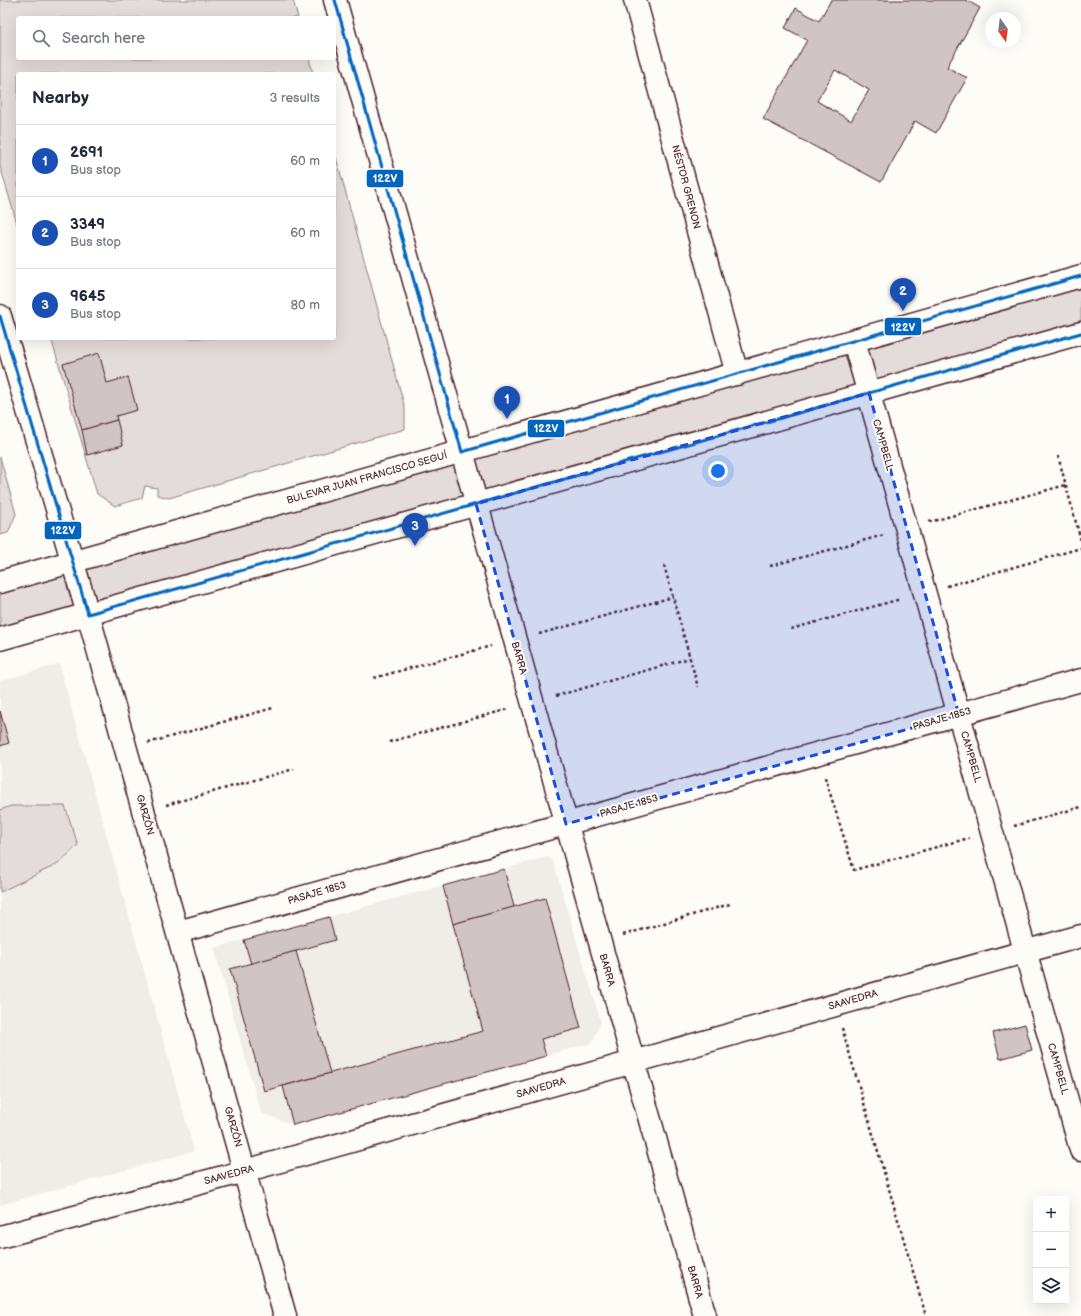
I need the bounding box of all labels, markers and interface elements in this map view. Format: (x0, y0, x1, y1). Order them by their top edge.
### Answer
north arrow (985, 12, 1021, 48)
search box (16, 16, 336, 60)
icon: search (30, 27, 52, 49)
text: Search here (62, 29, 145, 48)
text: Nearby (32, 88, 89, 108)
text: 3 results (269, 90, 320, 106)
text: 2691 (70, 143, 103, 162)
street label: NÉSTOR GRENON (669, 144, 703, 230)
text: 1 (42, 153, 48, 169)
text: 60 m (290, 153, 320, 169)
text: Bus stop (70, 162, 121, 178)
line badge: 122V (366, 169, 404, 188)
text: 122V (373, 172, 398, 185)
text: 3349 (70, 215, 105, 234)
text: 2 (41, 225, 49, 241)
text: 60 m (290, 225, 320, 241)
text: Bus stop (70, 234, 121, 250)
pin: 2 (890, 278, 916, 311)
text: 9645 (70, 287, 105, 306)
text: 3 (41, 297, 49, 313)
text: 80 m (291, 297, 320, 313)
text: Bus stop (70, 306, 121, 322)
line badge: 122V (884, 317, 922, 336)
text: 122V (891, 321, 916, 334)
pin: 1 (494, 386, 520, 419)
street label: CAMPBELL (870, 418, 896, 472)
line badge: 122V (527, 419, 565, 438)
text: 122V (534, 422, 559, 435)
street label: BULEVAR JUAN FRANCISCO SEGUÍ (285, 449, 449, 507)
your location (708, 461, 728, 481)
pin: 3 (402, 513, 428, 546)
line badge: 122V (44, 521, 82, 540)
text: 122V (51, 524, 76, 537)
street label: BARRA (509, 640, 530, 677)
street label: PASAJE 1853 (911, 705, 973, 733)
street label: CAMPBELL (958, 730, 984, 784)
street label: PASAJE 1853 (598, 792, 660, 820)
street label: GARZÓN (134, 793, 156, 837)
street label: PASAJE 1853 (286, 879, 348, 907)
street label: BARRA (597, 952, 618, 989)
street label: SAAVEDRA (827, 987, 880, 1013)
street label: CAMPBELL (1045, 1042, 1071, 1096)
street label: SAAVEDRA (515, 1075, 568, 1101)
street label: GARZÓN (222, 1105, 244, 1149)
street label: SAAVEDRA (203, 1162, 256, 1187)
map controls (1033, 1196, 1069, 1304)
button: + (1033, 1196, 1069, 1232)
button: − (1033, 1232, 1069, 1268)
street label: BARRA (685, 1264, 706, 1301)
button: layers (1033, 1268, 1069, 1304)

